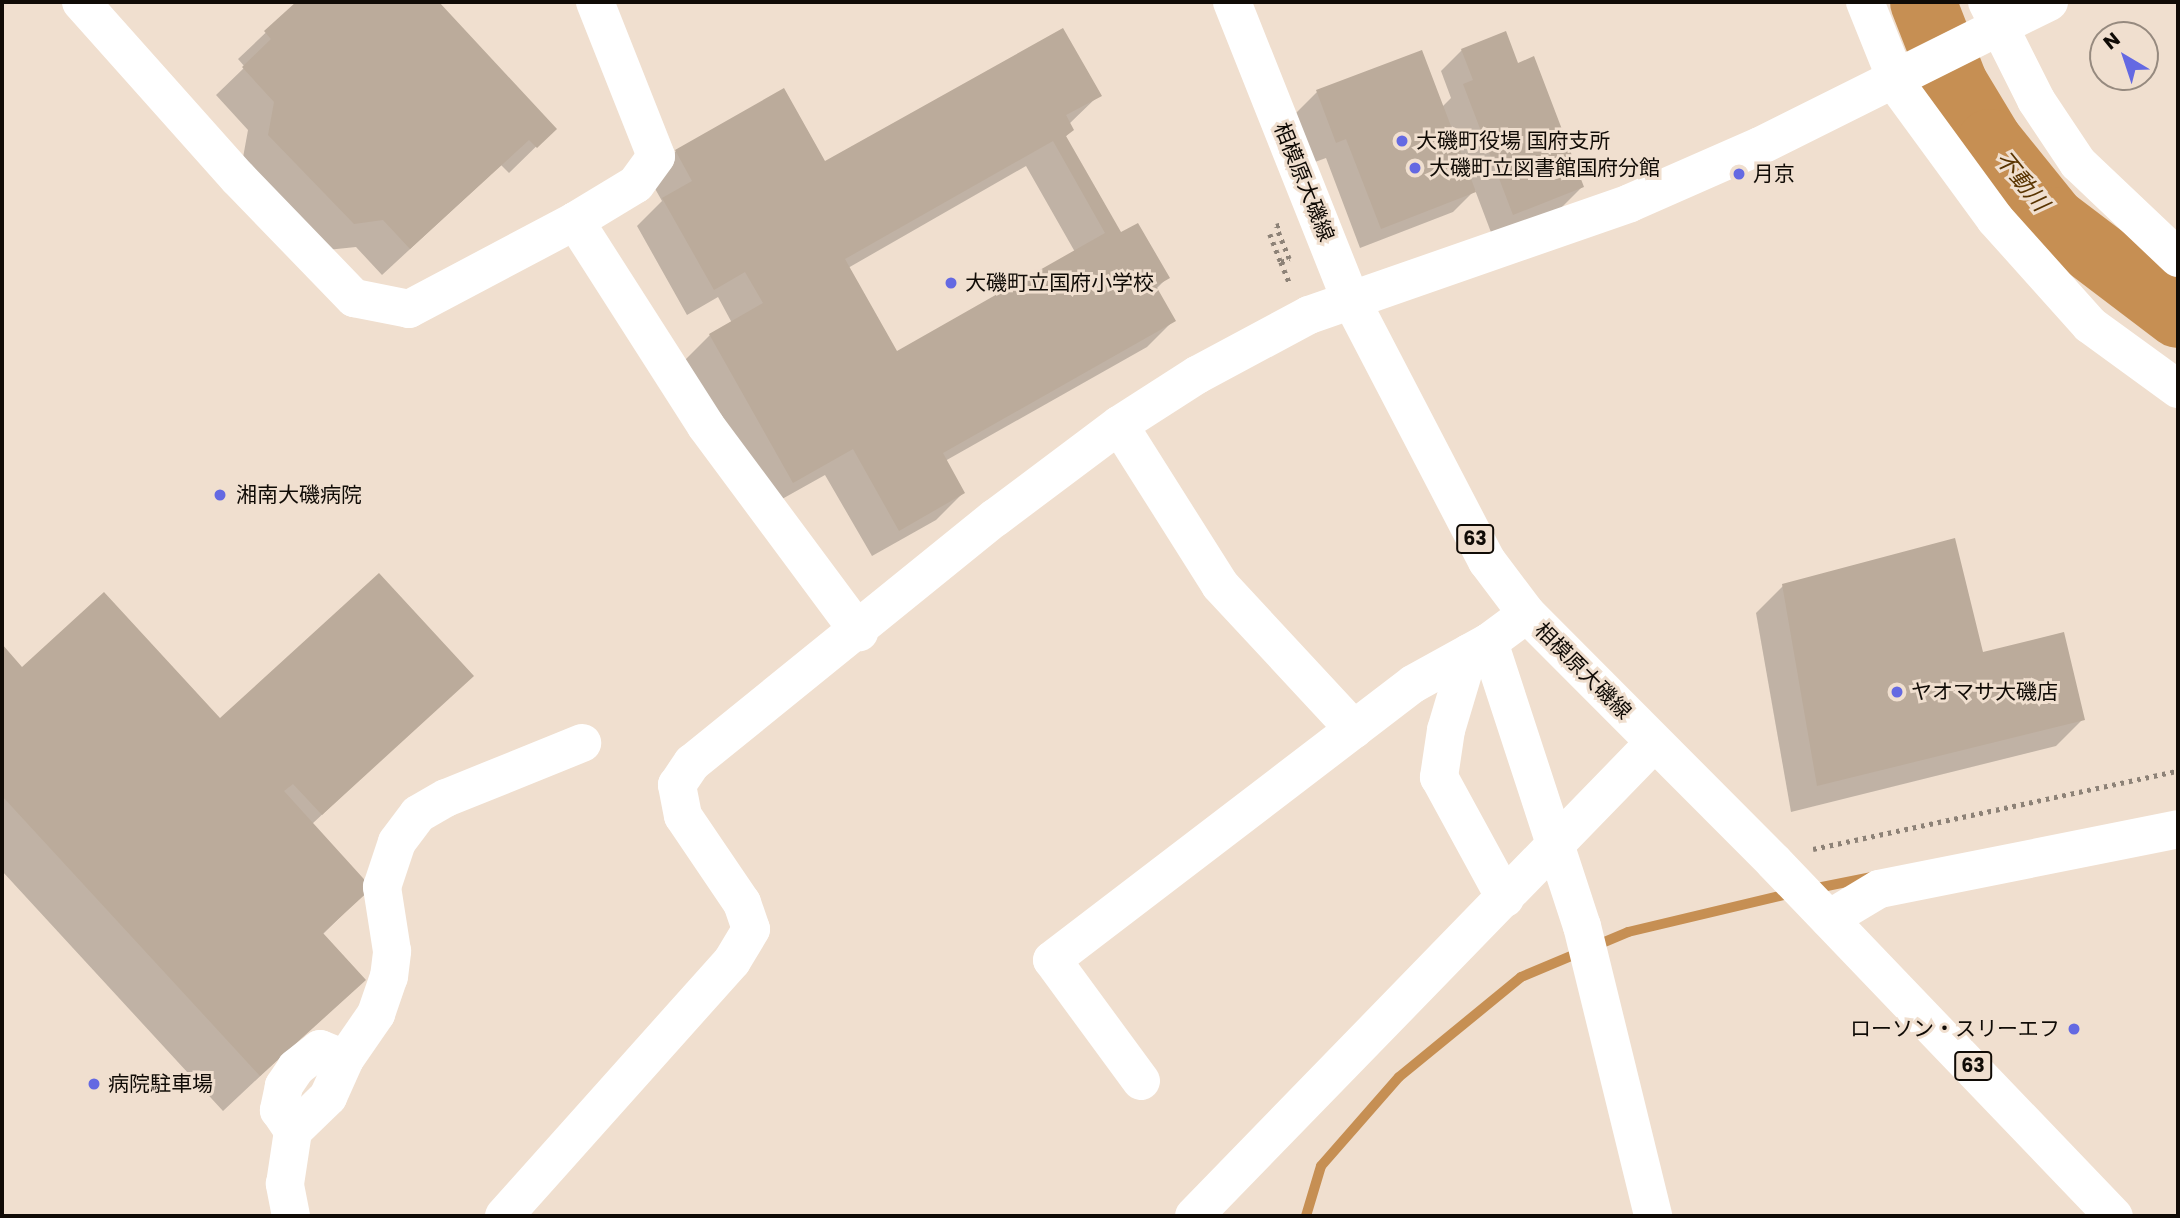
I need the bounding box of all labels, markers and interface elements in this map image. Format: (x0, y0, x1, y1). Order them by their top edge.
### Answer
north arrow (2089, 21, 2159, 91)
text: N (2098, 26, 2126, 56)
street label: 相模原大磯線 (1269, 119, 1339, 245)
place label: 大磯町役場 国府支所 (1416, 128, 1611, 154)
marker: 大磯町役場 国府支所 (1394, 133, 1410, 149)
water label: 不動川 (1990, 146, 2054, 216)
place label: 大磯町立図書館国府分館 (1429, 155, 1660, 181)
marker: 大磯町立図書館国府分館 (1407, 160, 1423, 176)
place label: 月京 (1753, 161, 1795, 187)
marker: 月京 (1731, 166, 1747, 182)
place label: 大磯町立国府小学校 (965, 270, 1154, 296)
marker: 大磯町立国府小学校 (943, 275, 959, 291)
place label: 湘南大磯病院 (236, 482, 362, 508)
marker: 湘南大磯病院 (210, 485, 230, 505)
road number: 63 (1456, 524, 1494, 554)
street label: 相模原大磯線 (1530, 618, 1636, 724)
place label: ヤオマサ大磯店 (1911, 679, 2058, 705)
marker: ヤオマサ大磯店 (1889, 684, 1905, 700)
place label: ローソン・スリーエフ (1850, 1016, 2060, 1042)
marker: ローソン・スリーエフ (2066, 1021, 2082, 1037)
road number: 63 (1954, 1050, 1992, 1082)
place label: 病院駐車場 (108, 1071, 213, 1097)
marker: 病院駐車場 (86, 1076, 102, 1092)

